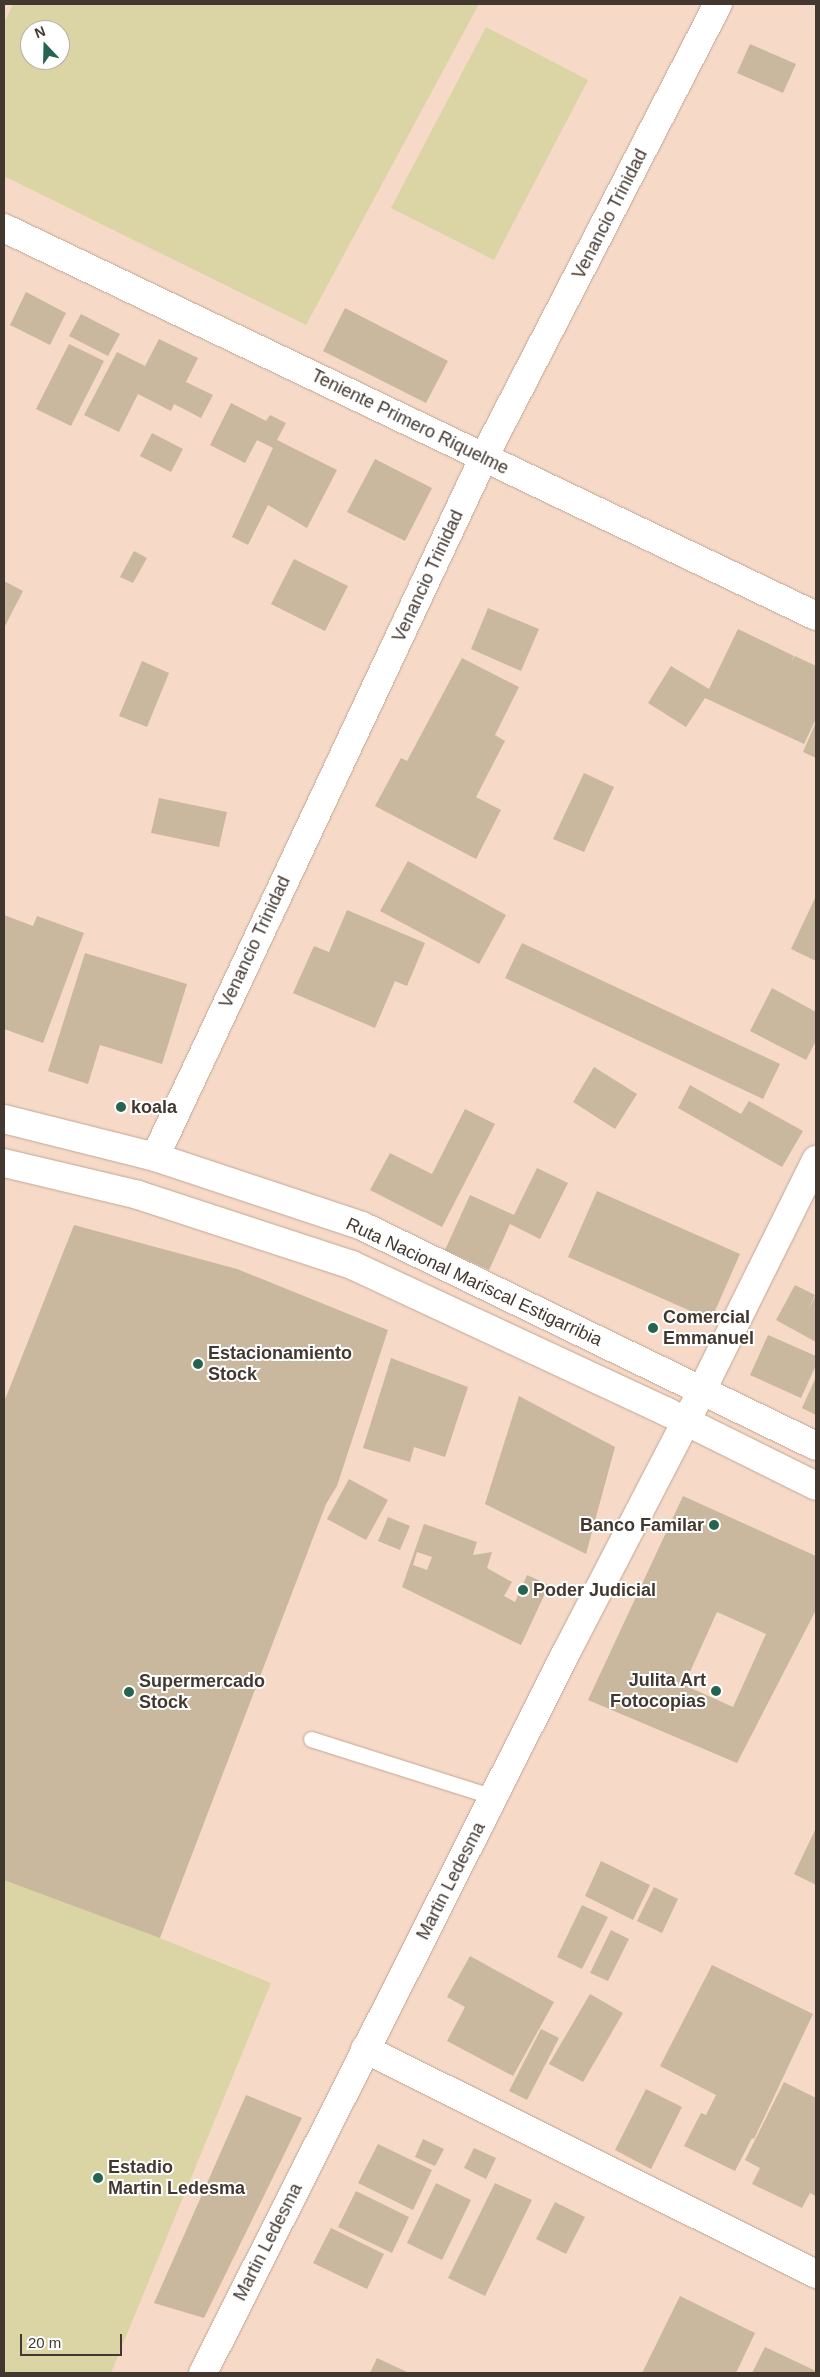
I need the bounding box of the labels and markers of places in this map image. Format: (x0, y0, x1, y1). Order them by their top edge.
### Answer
place label: koala (131, 1096, 177, 1118)
marker: koala (115, 1101, 127, 1113)
place label: Comercial Emmanuel (663, 1307, 754, 1350)
marker: Comercial Emmanuel (647, 1322, 659, 1334)
place label: Estacionamiento Stock (208, 1343, 352, 1386)
marker: Estacionamiento Stock (192, 1358, 204, 1370)
place label: Banco Familar (580, 1514, 704, 1536)
marker: Banco Familar (708, 1519, 720, 1531)
place label: Poder Judicial (533, 1579, 656, 1601)
marker: Poder Judicial (517, 1584, 529, 1596)
place label: Julita Art Fotocopias (610, 1670, 706, 1712)
place label: Supermercado Stock (139, 1671, 265, 1714)
marker: Julita Art Fotocopias (710, 1685, 722, 1697)
marker: Supermercado Stock (123, 1686, 135, 1698)
place label: Estadio Martin Ledesma (108, 2157, 245, 2200)
marker: Estadio Martin Ledesma (92, 2172, 104, 2184)

